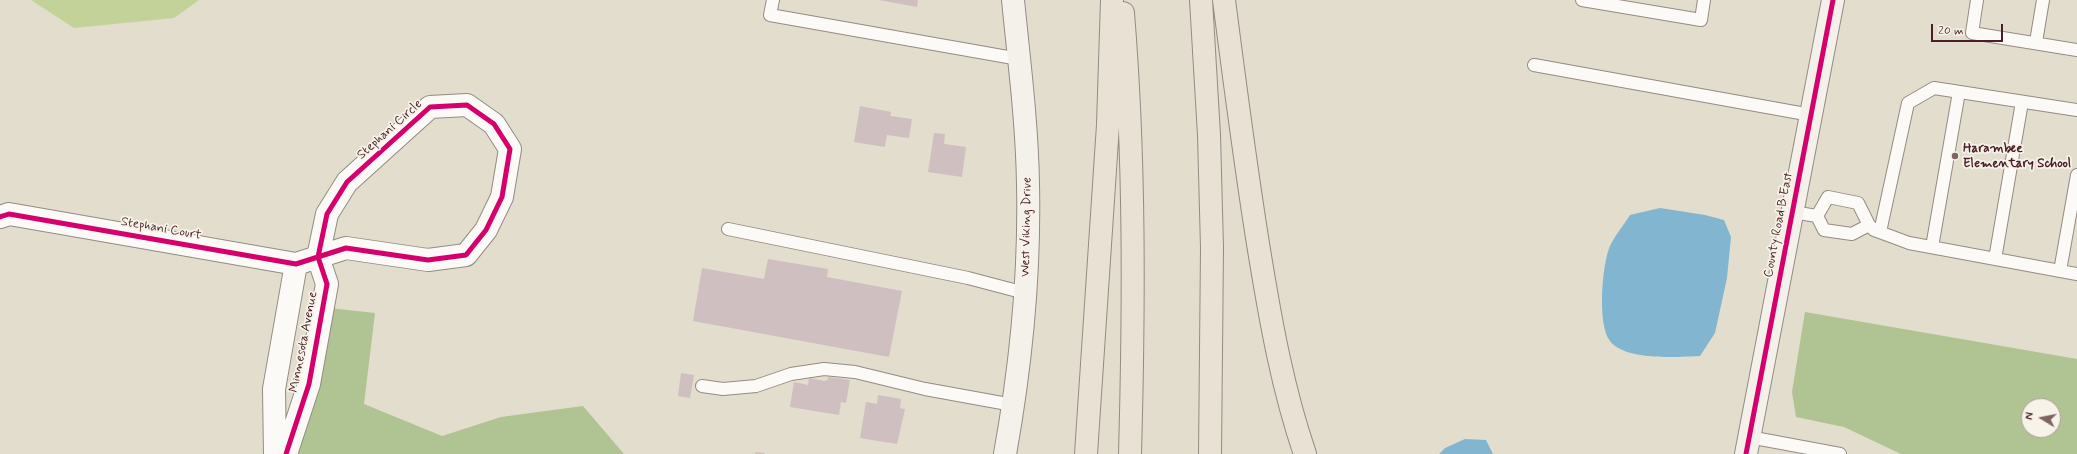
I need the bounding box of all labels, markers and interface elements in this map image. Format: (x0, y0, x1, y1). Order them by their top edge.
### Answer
scale bar (1933, 16, 2005, 42)
text: 20 m (1938, 23, 1964, 39)
street label: Stephani Circle (354, 97, 426, 163)
place label: Harambee Elementary School (1963, 141, 2071, 172)
marker: Harambee Elementary School (1950, 151, 1960, 161)
street label: County Road B East (1761, 171, 1797, 279)
street label: West Viking Drive (1018, 177, 1036, 277)
street label: Stephani Court (120, 214, 202, 244)
street label: Minnesota Avenue (287, 290, 321, 394)
north arrow (2021, 398, 2061, 438)
text: N (2023, 411, 2038, 421)

